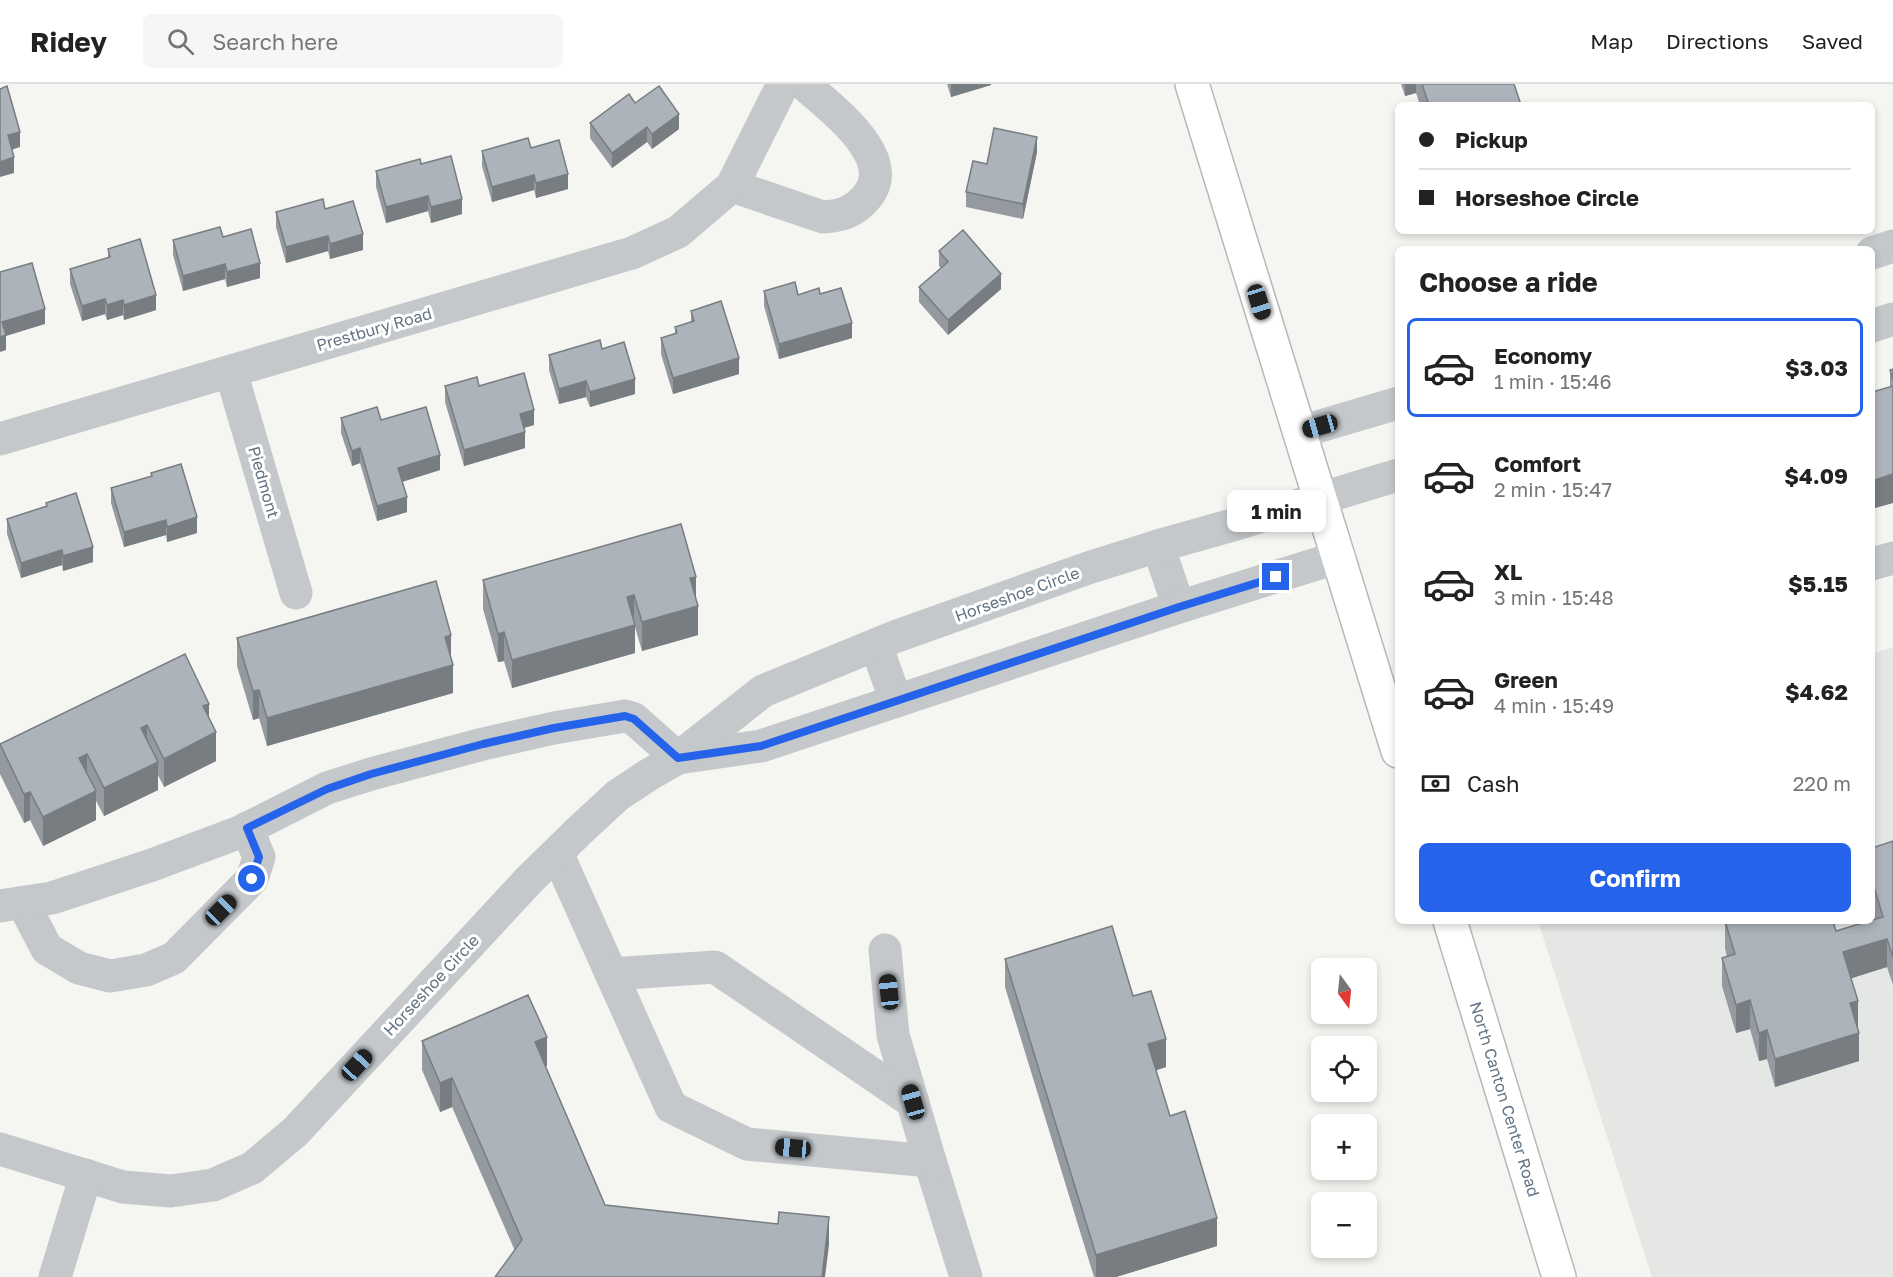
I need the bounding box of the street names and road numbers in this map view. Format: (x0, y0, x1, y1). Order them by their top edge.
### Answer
street label: Prestbury Road (314, 303, 434, 355)
street label: Piedmont (244, 444, 284, 520)
street label: Horseshoe Circle (952, 562, 1082, 626)
street label: Horseshoe Circle (379, 930, 483, 1040)
street label: North Canton Center Road (1466, 999, 1544, 1199)

